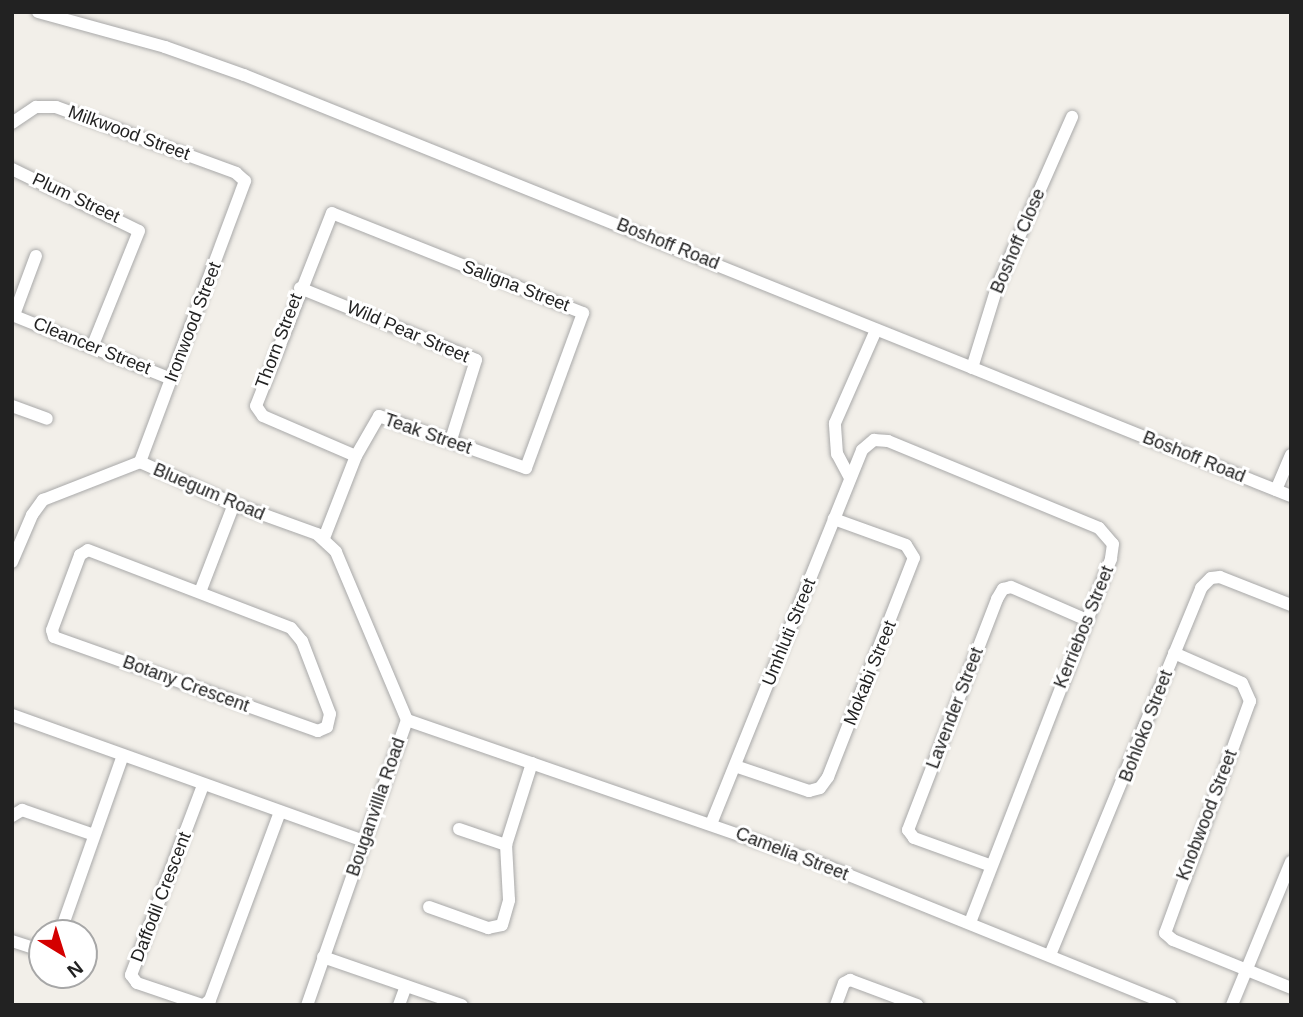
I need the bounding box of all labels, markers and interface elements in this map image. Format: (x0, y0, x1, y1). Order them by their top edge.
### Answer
street label: Milkwood Street (65, 101, 193, 165)
street label: Plum Street (29, 168, 123, 228)
street label: Boshoff Close (986, 185, 1050, 297)
street label: Boshoff Road (614, 214, 722, 274)
street label: Saligna Street (459, 256, 573, 316)
street label: Ironwood Street (160, 259, 226, 385)
street label: Thorn Street (251, 290, 307, 392)
street label: Wild Pear Street (343, 296, 473, 368)
street label: Cleancer Street (30, 313, 154, 379)
street label: Teak Street (381, 409, 475, 459)
street label: Boshoff Road (1140, 427, 1248, 487)
street label: Bluegum Road (150, 459, 268, 525)
street label: Kerriebos Street (1050, 563, 1118, 691)
street label: Umhluti Street (758, 575, 820, 689)
street label: Mokabi Street (839, 617, 901, 729)
street label: Lavender Street (922, 644, 988, 772)
street label: Botany Crescent (120, 651, 252, 717)
street label: Bohloko Street (1115, 667, 1177, 785)
street label: Bouganvillla Road (342, 735, 410, 879)
street label: Knobwood Street (1172, 747, 1242, 883)
street label: Camelia Street (733, 823, 851, 885)
street label: Daffodil Crescent (126, 829, 196, 965)
north arrow (28, 919, 98, 989)
text: N (63, 957, 87, 982)

